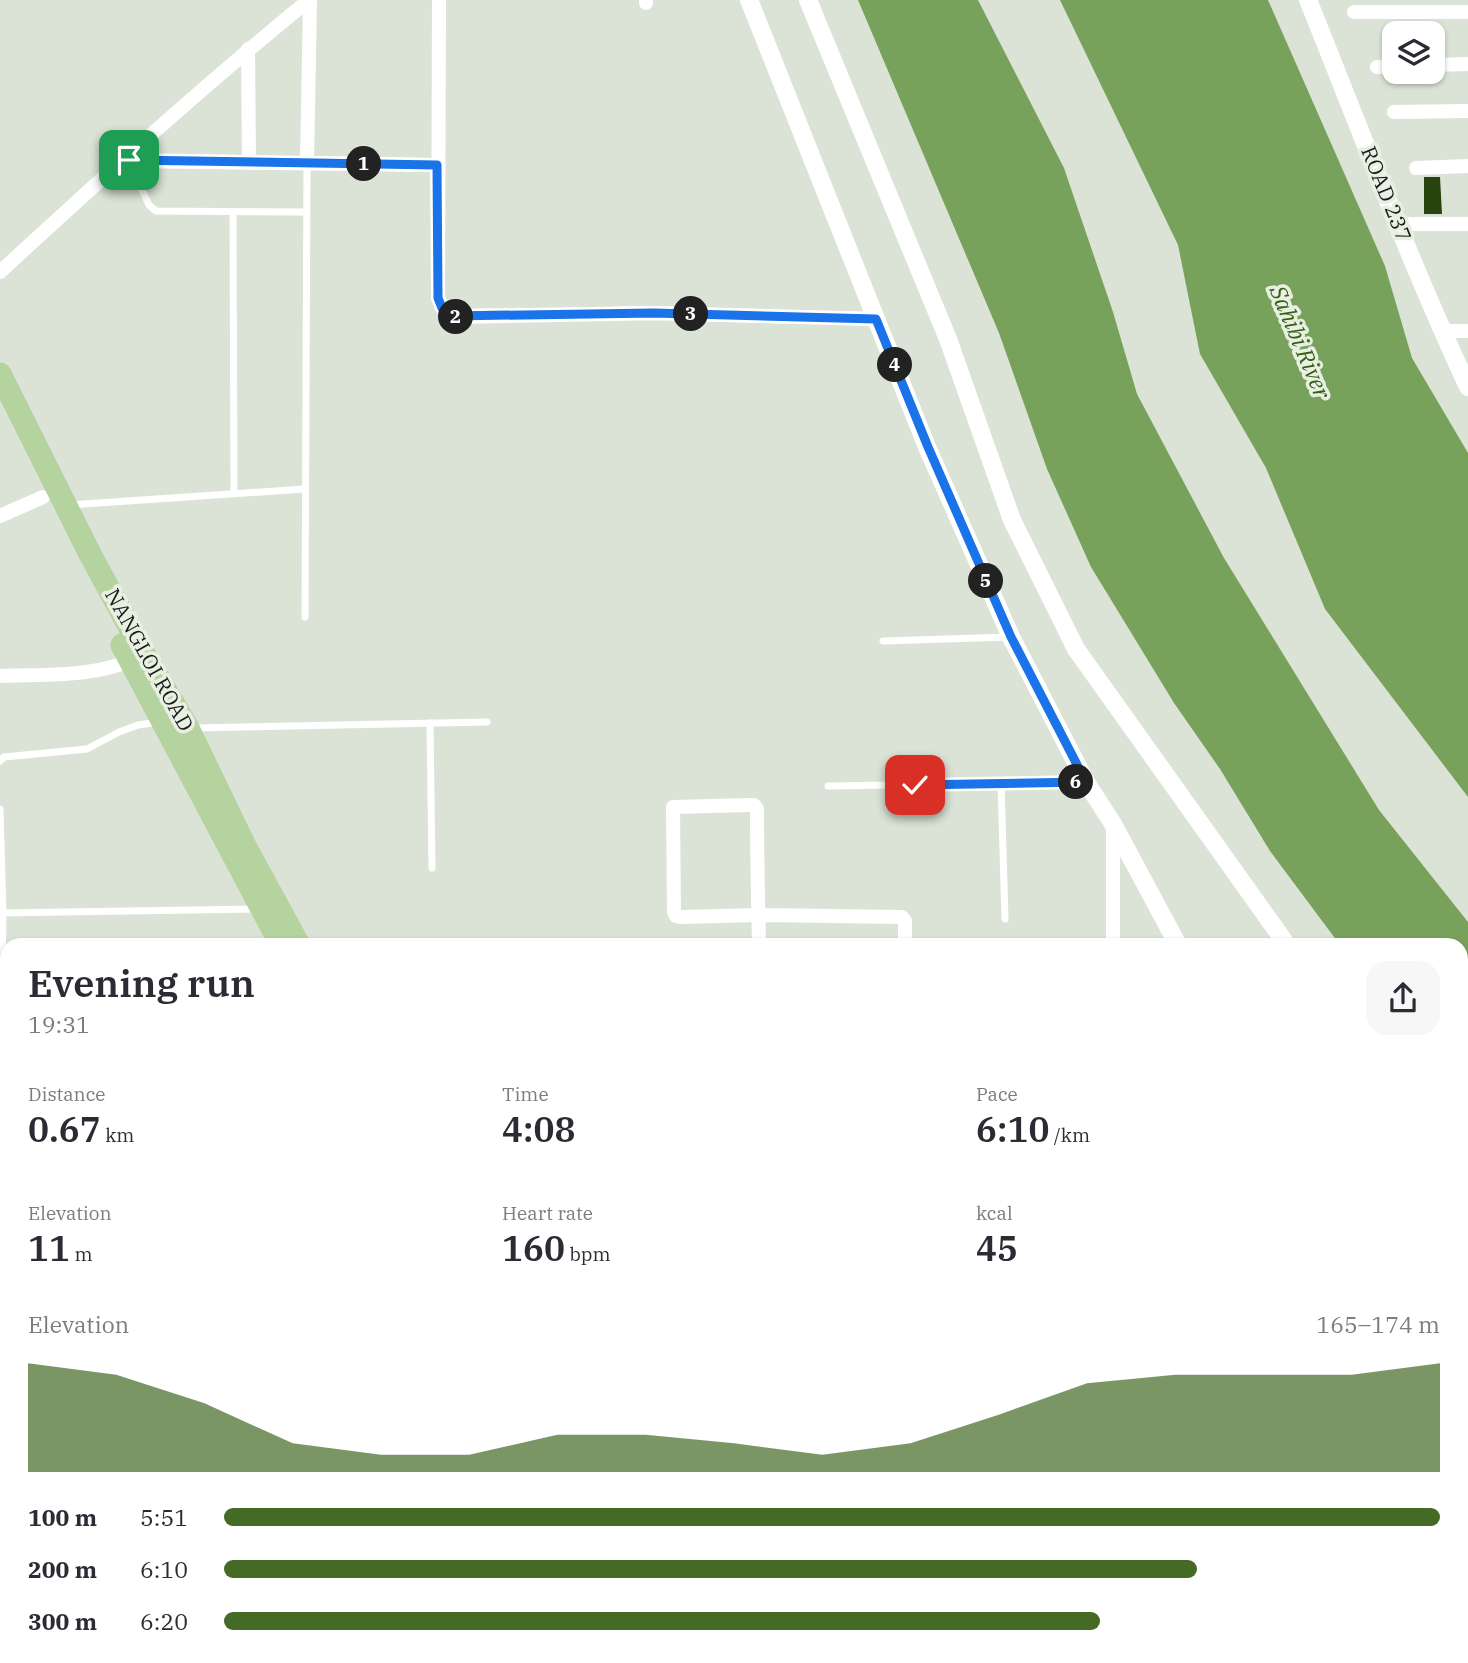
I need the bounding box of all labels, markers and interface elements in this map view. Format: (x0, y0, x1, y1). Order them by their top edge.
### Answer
map controls (1382, 21, 1445, 84)
button: layers (1382, 21, 1445, 84)
pin (99, 130, 159, 190)
icon: arrive (110, 141, 148, 179)
street label: ROAD 237 (1355, 142, 1419, 245)
pin: 1 (346, 146, 382, 182)
text: 1 (358, 151, 369, 175)
water label: Sahibi River (1263, 280, 1339, 404)
pin: 3 (674, 296, 708, 332)
pin: 2 (438, 300, 474, 334)
text: 3 (685, 301, 696, 325)
text: 2 (450, 304, 461, 328)
pin: 4 (878, 348, 912, 382)
text: 4 (889, 352, 900, 376)
pin: 5 (968, 564, 1004, 598)
text: 5 (980, 568, 991, 592)
street label: NANGLOI ROAD (99, 583, 201, 736)
pin (885, 755, 945, 815)
pin: 6 (1058, 764, 1094, 800)
icon: check (896, 766, 934, 804)
text: 6 (1070, 769, 1081, 793)
text: Evening run (28, 958, 255, 1007)
button: share (1366, 961, 1440, 1035)
text: 19:31 (28, 1009, 90, 1039)
text: Distance (28, 1082, 106, 1106)
text: Time (502, 1082, 549, 1106)
text: Pace (976, 1082, 1018, 1106)
text: 0.67 (28, 1106, 101, 1152)
text: 4:08 (502, 1106, 575, 1152)
text: 6:10 (976, 1106, 1049, 1152)
text: km (101, 1123, 134, 1147)
text: /km (1049, 1123, 1090, 1147)
text: Elevation (28, 1201, 112, 1225)
text: Heart rate (502, 1201, 593, 1225)
text: kcal (976, 1201, 1013, 1225)
text: 11 (28, 1225, 70, 1271)
text: 160 (502, 1225, 565, 1271)
text: 45 (976, 1225, 1018, 1271)
text: m (70, 1242, 93, 1266)
text: bpm (565, 1242, 611, 1266)
text: Elevation (28, 1309, 129, 1339)
text: 165–174 m (1316, 1309, 1440, 1339)
text: 100 m (28, 1502, 97, 1532)
text: 5:51 (140, 1502, 188, 1532)
text: 200 m (28, 1554, 97, 1584)
text: 6:10 (140, 1554, 188, 1584)
text: 300 m (28, 1606, 97, 1636)
text: 6:20 (140, 1606, 188, 1636)

